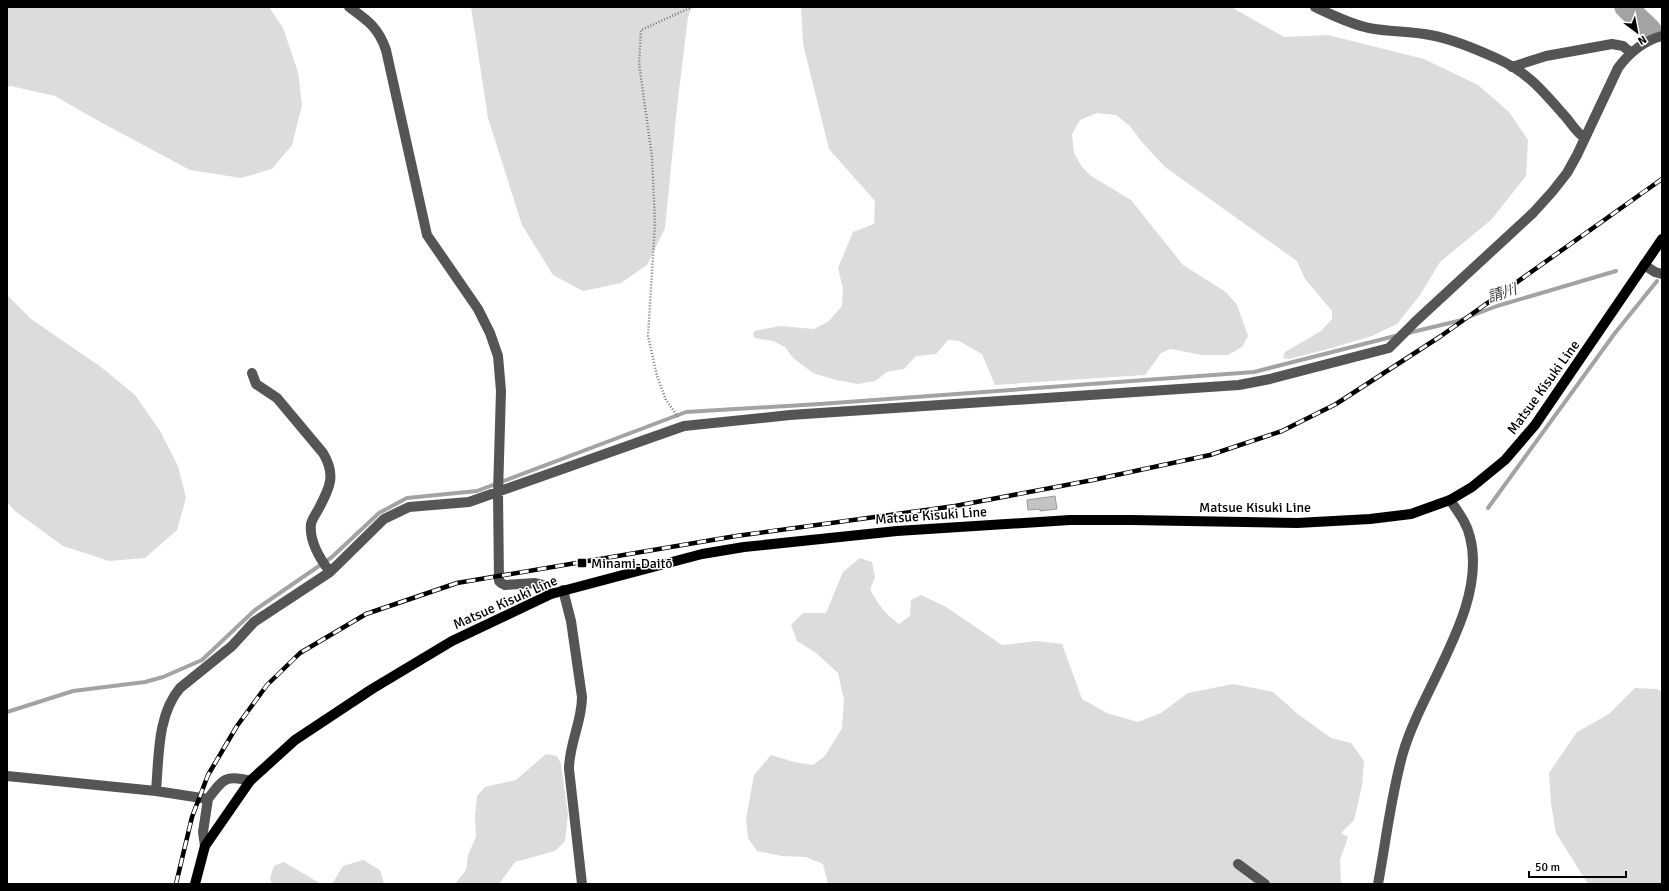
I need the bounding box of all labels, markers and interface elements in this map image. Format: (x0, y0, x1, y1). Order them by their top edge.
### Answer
north arrow (1617, 12, 1657, 52)
text: N (1635, 33, 1649, 48)
water label: 請川 (1485, 279, 1521, 306)
street label: Matsue Kisuki Line (1504, 337, 1583, 438)
street label: Matsue Kisuki Line (1199, 499, 1311, 516)
street label: Matsue Kisuki Line (874, 503, 988, 528)
place label: Minami-Daitō (591, 555, 673, 572)
marker: Minami-Daitō (576, 557, 588, 569)
street label: Matsue Kisuki Line (450, 572, 560, 633)
scale bar (1529, 853, 1626, 879)
text: 50 m (1535, 860, 1560, 875)

